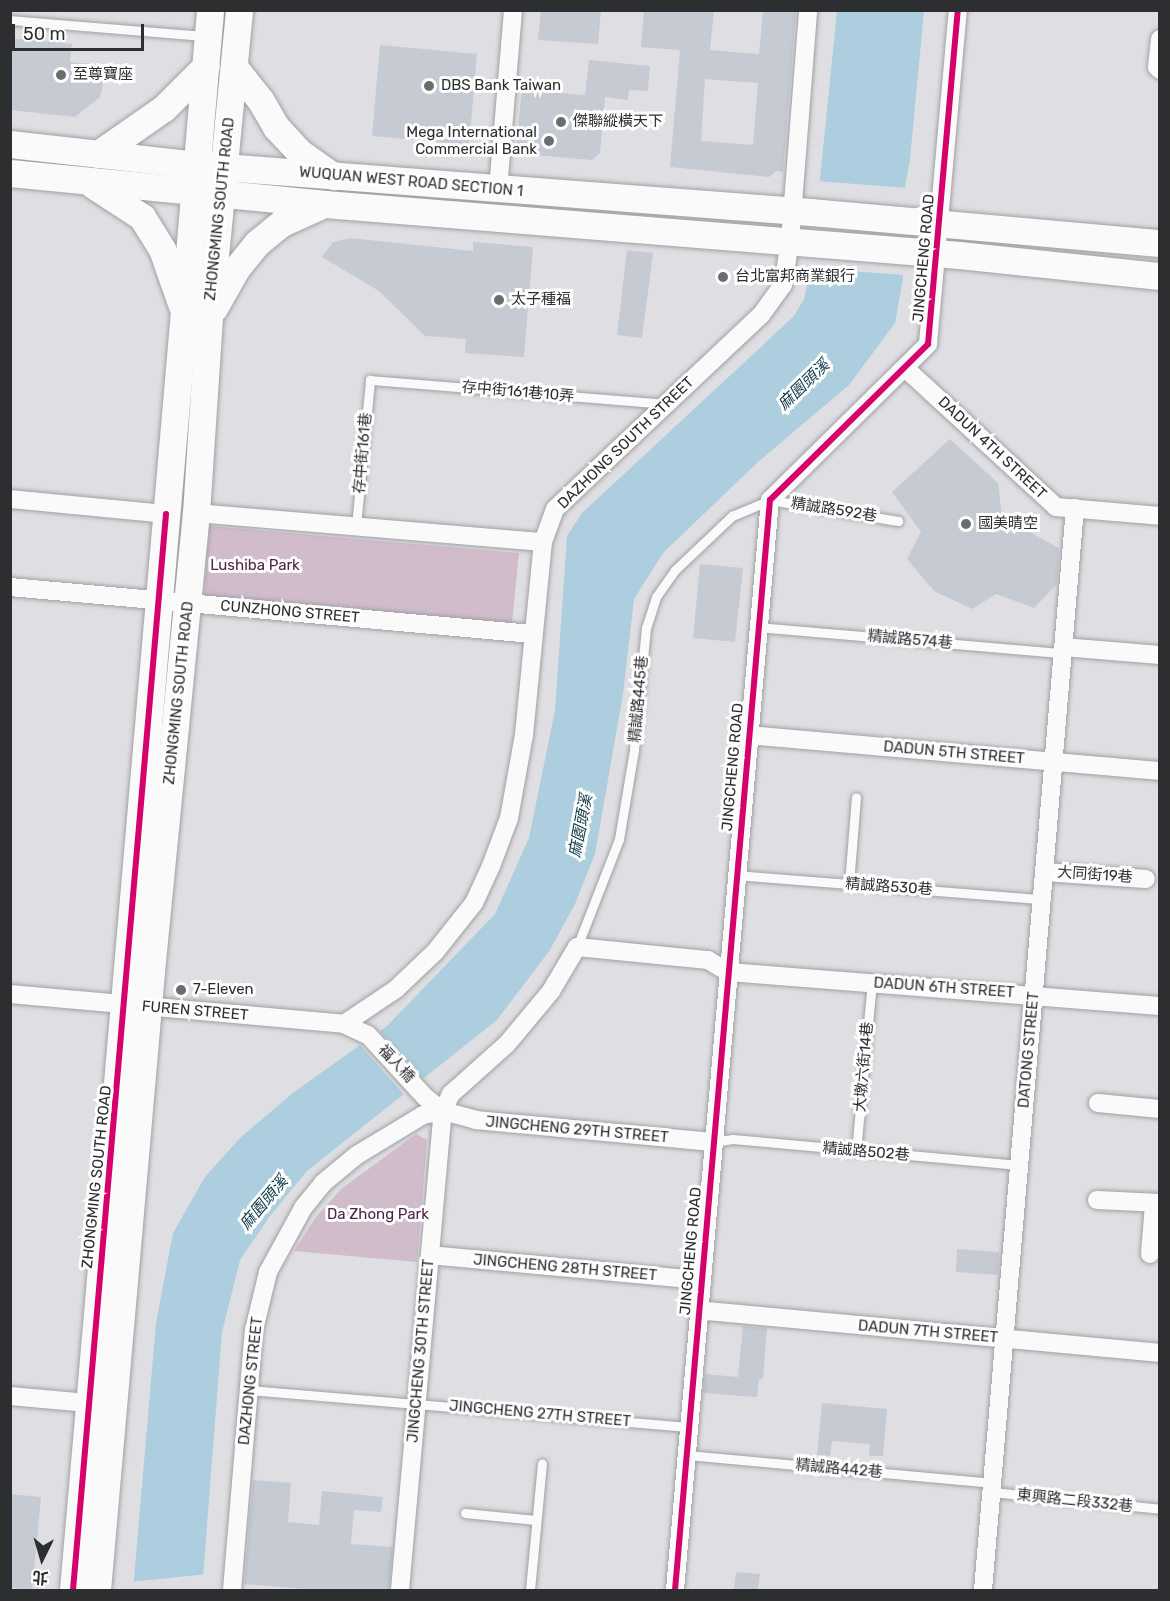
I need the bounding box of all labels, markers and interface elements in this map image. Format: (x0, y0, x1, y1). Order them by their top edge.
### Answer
scale bar (15, 12, 147, 50)
text: 50 m (23, 23, 66, 45)
place label: 至尊寶座 (73, 66, 133, 84)
marker: 至尊寶座 (54, 68, 68, 82)
place label: DBS Bank Taiwan (441, 77, 562, 95)
marker: DBS Bank Taiwan (422, 79, 436, 93)
place label: 傑聯縱橫天下 (573, 113, 663, 131)
marker: 傑聯縱橫天下 (554, 115, 568, 129)
street label: ZHONGMING SOUTH ROAD (201, 117, 239, 301)
place label: Mega International Commercial Bank (406, 123, 537, 158)
marker: Mega International Commercial Bank (542, 134, 556, 148)
street label: WUQUAN WEST ROAD SECTION 1 (298, 163, 524, 201)
street label: JINGCHENG ROAD (909, 193, 939, 323)
place label: 台北富邦商業銀行 (735, 268, 855, 286)
marker: 台北富邦商業銀行 (716, 270, 730, 284)
place label: 太子種福 (511, 291, 571, 309)
marker: 太子種福 (492, 293, 506, 307)
water label: 麻園頭溪 (774, 356, 834, 414)
street label: DAZHONG SOUTH STREET (554, 373, 698, 513)
street label: 存中街161巷10弄 (461, 378, 575, 406)
street label: DADUN 4TH STREET (934, 393, 1050, 503)
street label: 存中街161巷 (350, 412, 376, 494)
street label: 精誠路592巷 (790, 494, 878, 526)
place label: 國美晴空 (978, 515, 1038, 533)
marker: 國美晴空 (959, 517, 973, 531)
park label: Lushiba Park (210, 557, 300, 575)
street label: CUNZHONG STREET (220, 597, 360, 627)
street label: ZHONGMING SOUTH ROAD (160, 601, 198, 785)
street label: 精誠路574巷 (867, 627, 953, 653)
street label: 精誠路445巷 (626, 655, 652, 743)
street label: JINGCHENG ROAD (718, 702, 748, 832)
street label: DADUN 5TH STREET (883, 738, 1025, 768)
water label: 麻園頭溪 (565, 793, 597, 859)
street label: 大同街19巷 (1057, 863, 1133, 887)
street label: 精誠路530巷 (845, 875, 933, 899)
street label: DADUN 6TH STREET (873, 974, 1015, 1002)
place label: 7-Eleven (193, 981, 254, 999)
marker: 7-Eleven (174, 983, 188, 997)
street label: DATONG STREET (1015, 991, 1043, 1109)
street label: FUREN STREET (141, 997, 249, 1025)
street label: 大墩六街14巷 (851, 1021, 877, 1113)
street label: 福人橋 (374, 1041, 418, 1087)
street label: ZHONGMING SOUTH ROAD (78, 1085, 116, 1269)
street label: JINGCHENG 29TH STREET (485, 1113, 669, 1147)
street label: 精誠路502巷 (822, 1139, 910, 1165)
water label: 麻園頭溪 (236, 1172, 292, 1234)
street label: JINGCHENG ROAD (676, 1186, 706, 1316)
park label: Da Zhong Park (327, 1206, 429, 1224)
street label: JINGCHENG 28TH STREET (472, 1251, 658, 1285)
street label: JINGCHENG 30TH STREET (404, 1258, 438, 1444)
street label: DAZHONG STREET (235, 1316, 267, 1446)
street label: DADUN 7TH STREET (857, 1317, 999, 1347)
street label: JINGCHENG 27TH STREET (448, 1397, 632, 1431)
street label: 精誠路442巷 (795, 1456, 883, 1482)
street label: 東興路二段332巷 (1016, 1486, 1134, 1516)
north arrow (12, 1529, 72, 1589)
text: 北 (32, 1567, 49, 1588)

